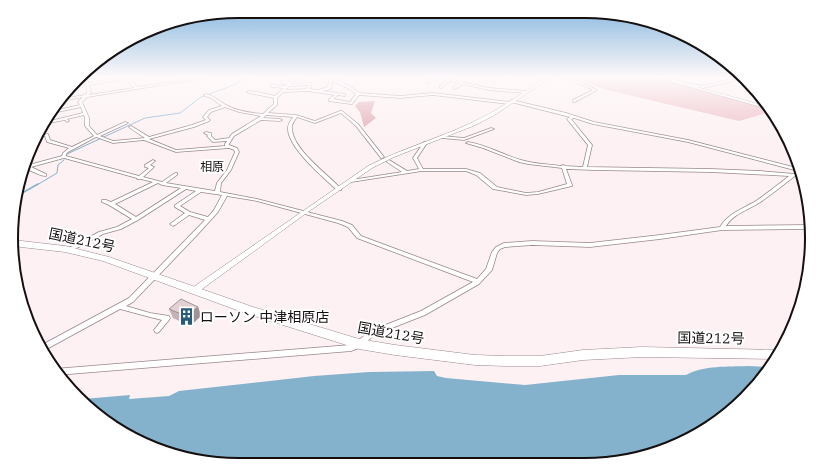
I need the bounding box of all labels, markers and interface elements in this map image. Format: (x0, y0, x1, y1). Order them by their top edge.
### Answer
district label: 相原 (200, 159, 224, 174)
street label: 国道212号 (47, 224, 117, 256)
building icon: ローソン 中津相原店 (177, 307, 197, 327)
place label: ローソン 中津相原店 (200, 308, 329, 326)
street label: 国道212号 (356, 318, 426, 348)
street label: 国道212号 (677, 328, 745, 348)

